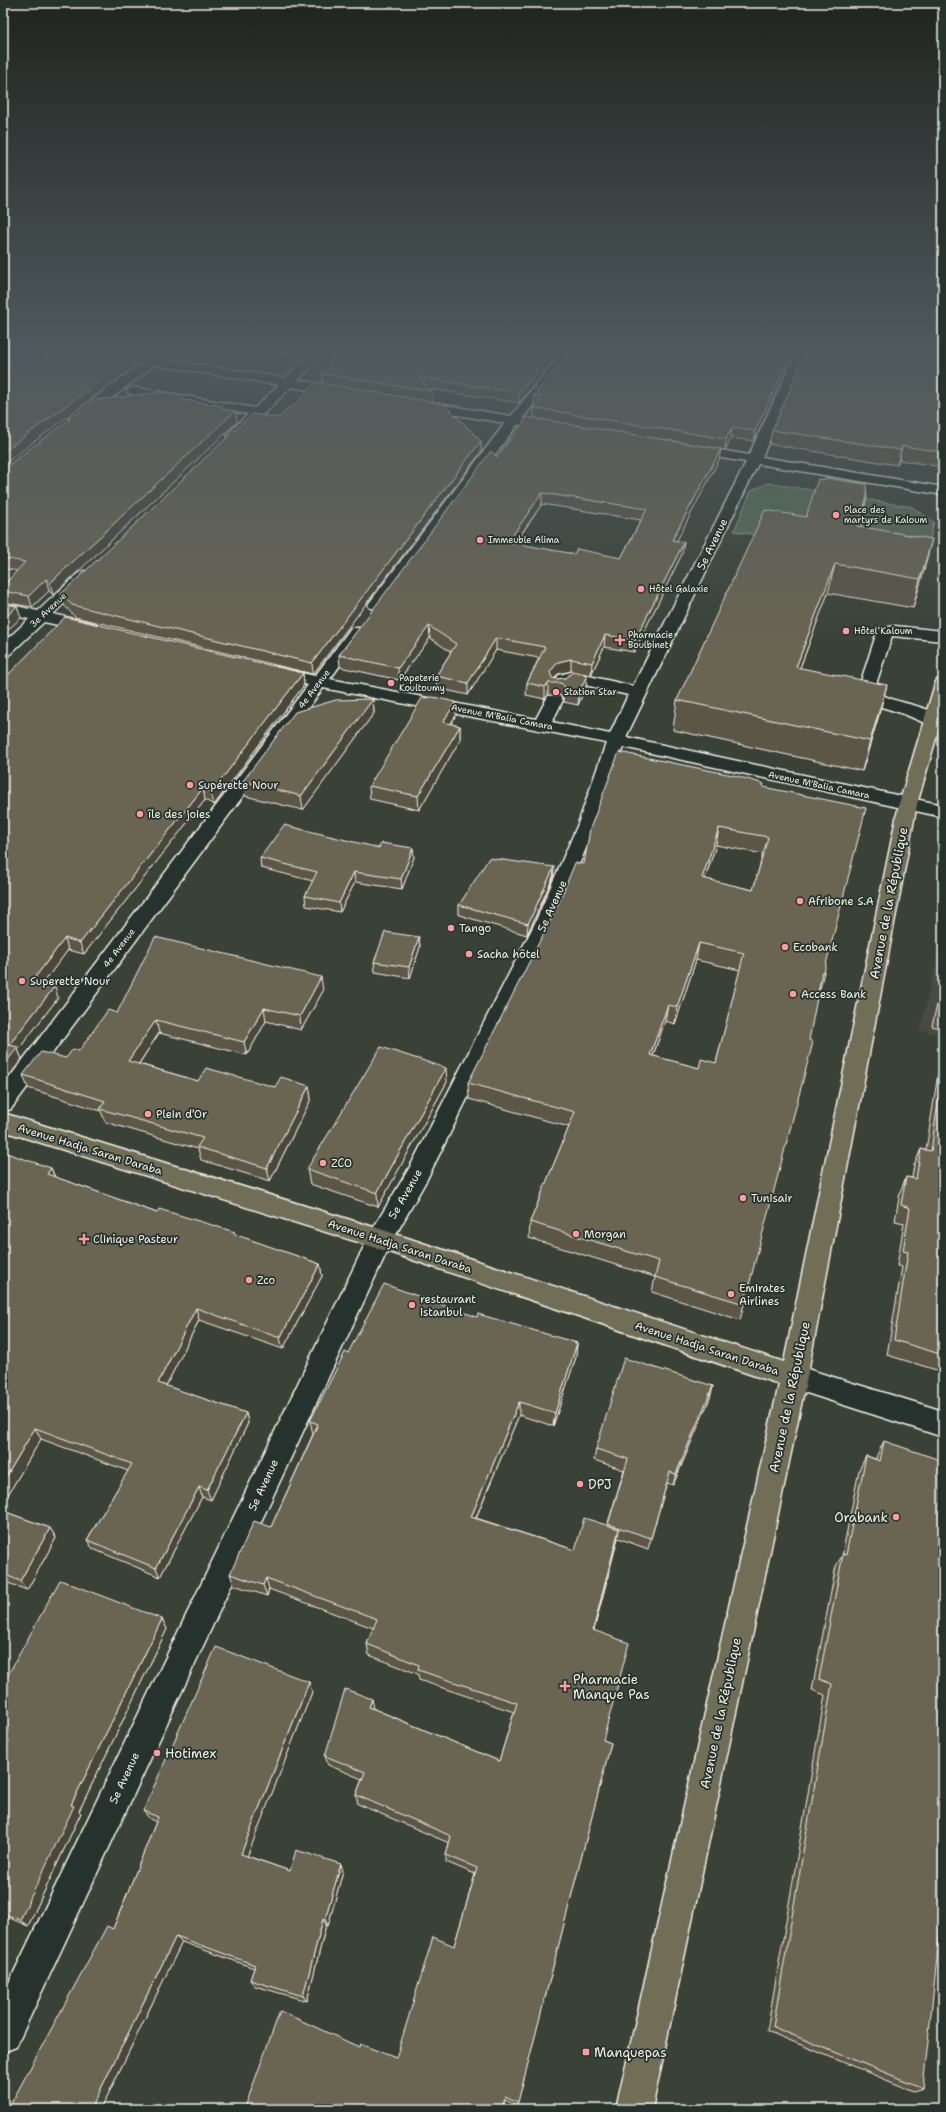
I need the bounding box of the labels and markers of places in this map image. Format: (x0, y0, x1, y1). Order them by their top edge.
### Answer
place label: Place des martyrs de Kaloum (844, 504, 927, 526)
marker: Place des martyrs de Kaloum (831, 510, 841, 520)
place label: Immeuble Alima (488, 534, 560, 546)
marker: Immeuble Alima (475, 535, 485, 545)
place label: Hôtel Galaxie (649, 583, 708, 595)
marker: Hôtel Galaxie (636, 584, 646, 594)
place label: Hôtel Kaloum (854, 625, 913, 637)
marker: Hôtel Kaloum (841, 626, 851, 636)
place label: Pharmacie Boulbinet (628, 629, 673, 651)
marker: Pharmacie Boulbinet (615, 635, 625, 645)
place label: Papeterie Koultoumy (399, 672, 445, 694)
marker: Papeterie Koultoumy (386, 678, 396, 688)
place label: Station Star (564, 686, 617, 698)
marker: Station Star (551, 687, 561, 697)
place label: Supérette Nour (198, 778, 279, 793)
marker: Supérette Nour (185, 780, 195, 790)
place label: île des joies (147, 807, 211, 822)
marker: île des joies (135, 809, 145, 819)
place label: Afribone S.A (808, 894, 874, 909)
marker: Afribone S.A (795, 896, 805, 906)
place label: Tango (459, 921, 492, 936)
marker: Tango (446, 923, 456, 933)
place label: Ecobank (793, 940, 838, 955)
marker: Ecobank (780, 942, 790, 952)
place label: Sacha hôtel (477, 947, 540, 962)
marker: Sacha hôtel (464, 949, 474, 959)
place label: Superette Nour (30, 974, 111, 989)
marker: Superette Nour (17, 976, 27, 986)
place label: Access Bank (801, 987, 866, 1002)
marker: Access Bank (788, 989, 798, 999)
place label: Plein d'Or (156, 1107, 207, 1122)
marker: Plein d'Or (143, 1109, 153, 1119)
place label: ZCO (331, 1156, 352, 1171)
marker: ZCO (318, 1158, 328, 1168)
place label: Tunisair (751, 1191, 793, 1206)
marker: Tunisair (738, 1193, 748, 1203)
place label: Morgan (584, 1227, 626, 1242)
marker: Morgan (571, 1229, 581, 1239)
place label: Clinique Pasteur (93, 1232, 178, 1247)
marker: Clinique Pasteur (78, 1233, 90, 1245)
place label: Zco (257, 1273, 276, 1288)
marker: Zco (244, 1275, 254, 1285)
place label: Emirates Airlines (739, 1281, 785, 1309)
marker: Emirates Airlines (726, 1289, 736, 1299)
place label: restaurant istanbul (420, 1292, 476, 1320)
marker: restaurant istanbul (407, 1300, 417, 1310)
place label: DPJ (588, 1476, 612, 1493)
marker: DPJ (575, 1479, 585, 1489)
place label: Orabank (834, 1509, 888, 1526)
marker: Orabank (891, 1512, 901, 1522)
place label: Pharmacie Manque Pas (573, 1671, 650, 1703)
marker: Pharmacie Manque Pas (560, 1681, 570, 1691)
place label: Hotimex (165, 1745, 217, 1762)
marker: Hotimex (152, 1748, 162, 1758)
place label: Manquepas (594, 2044, 667, 2061)
marker: Manquepas (581, 2047, 591, 2057)

